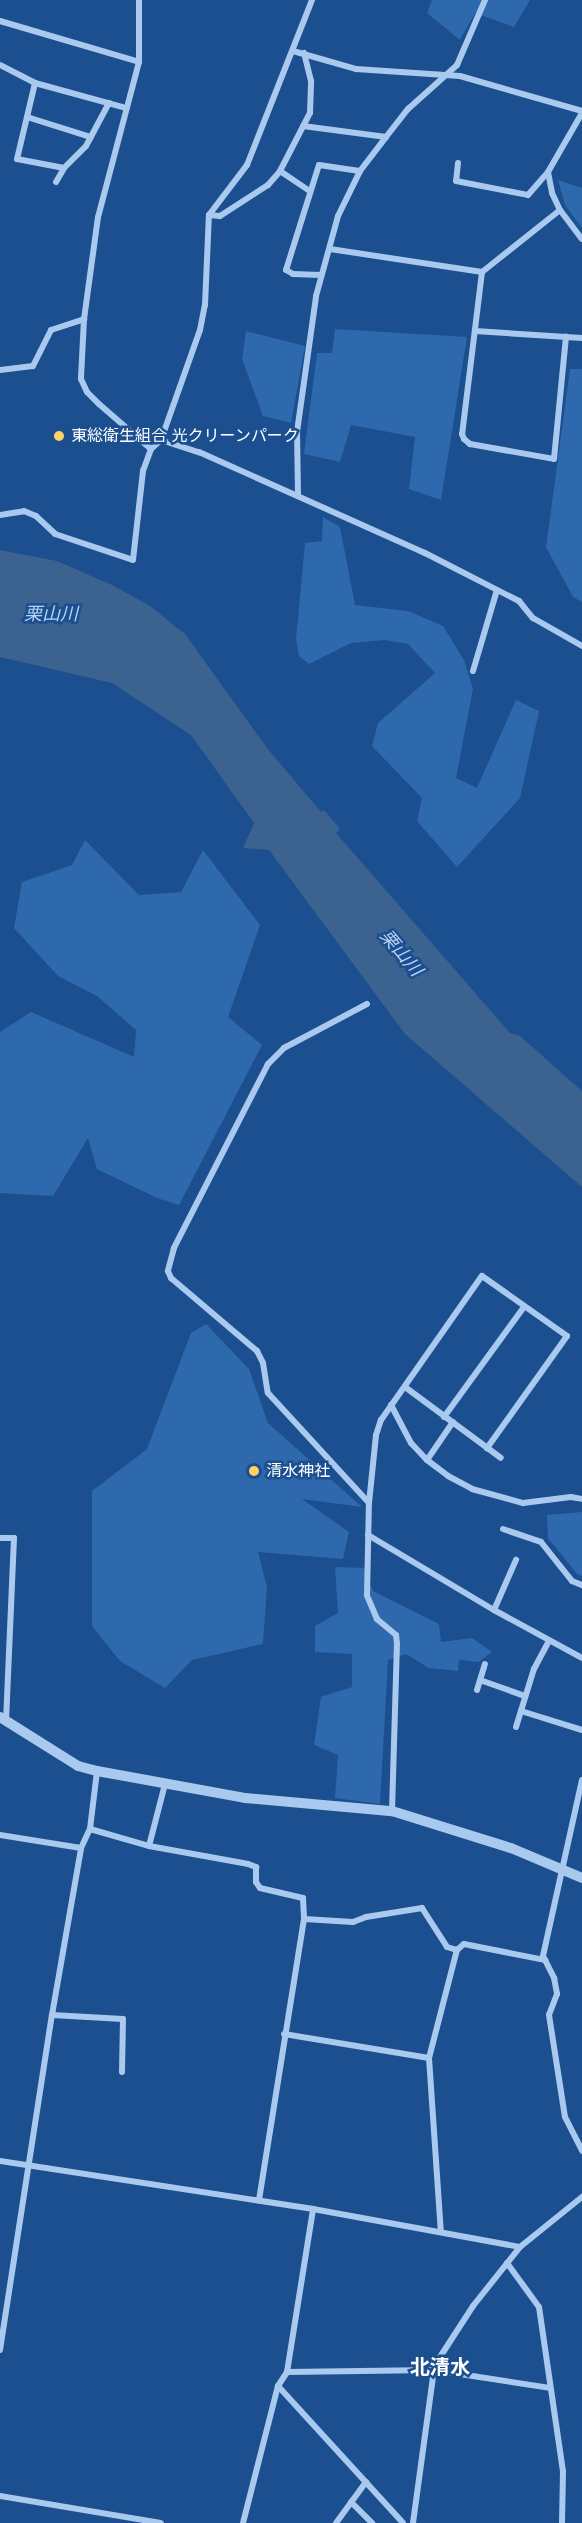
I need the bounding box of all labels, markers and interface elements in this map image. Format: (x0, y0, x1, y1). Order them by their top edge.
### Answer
place label: 東総衛生組合 光クリーンパーク (71, 426, 299, 446)
marker: 東総衛生組合 光クリーンパーク (52, 429, 66, 443)
water label: 栗山川 (24, 603, 78, 625)
water label: 栗山川 (375, 925, 427, 981)
place label: 清水神社 (266, 1461, 330, 1481)
marker: 清水神社 (247, 1464, 261, 1478)
district label: 北清水 (410, 2355, 470, 2379)

